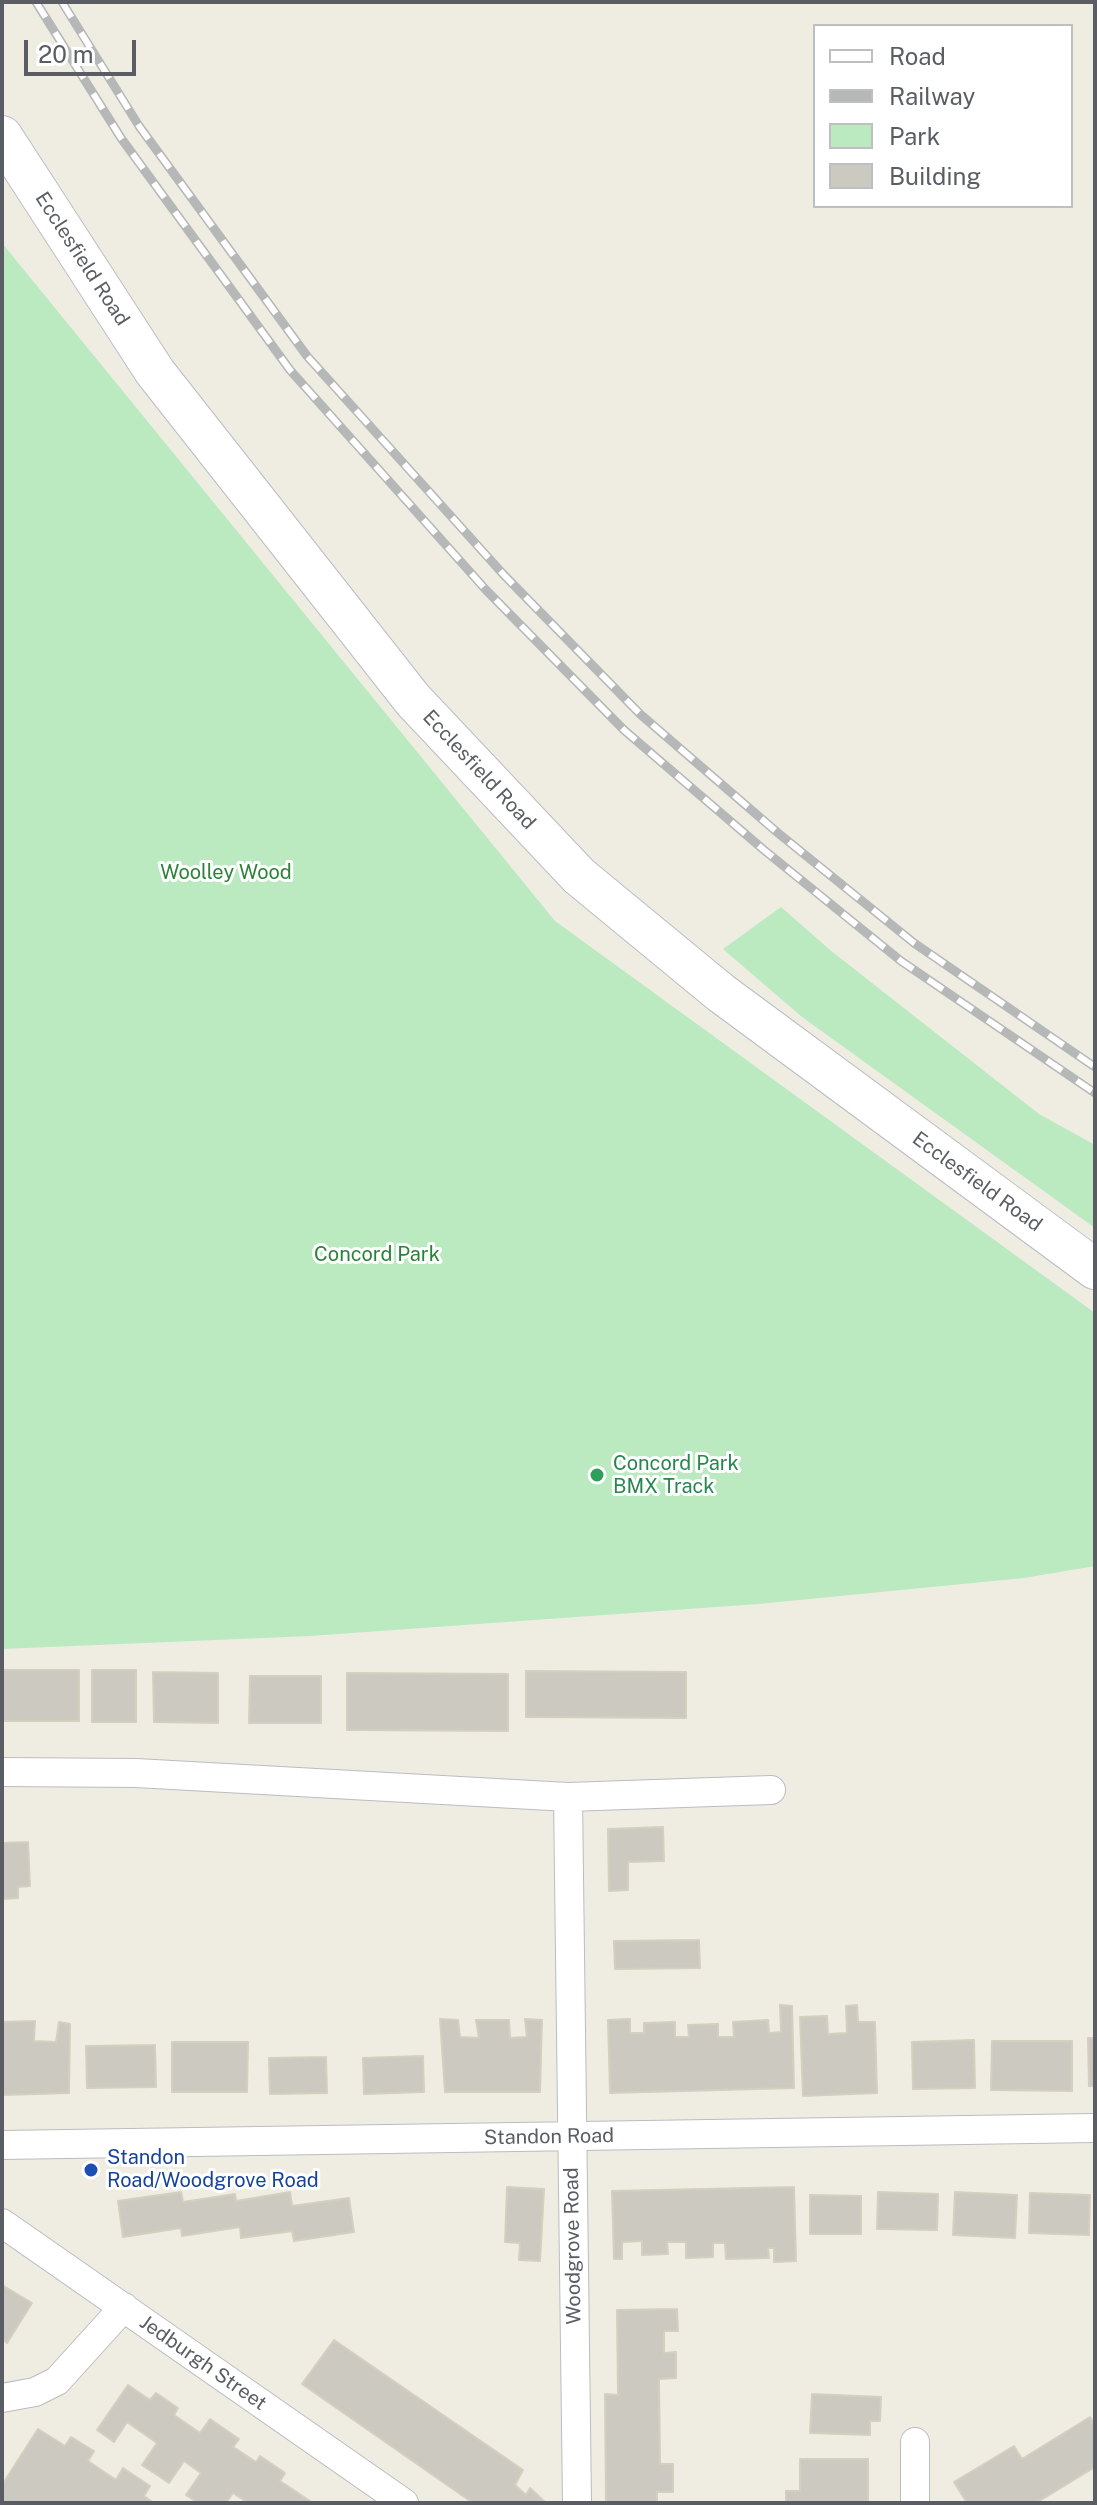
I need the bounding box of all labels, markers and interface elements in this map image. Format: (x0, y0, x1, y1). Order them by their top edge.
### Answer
scale bar (28, 24, 140, 74)
legend (813, 24, 1073, 208)
text: 20 m (38, 40, 94, 68)
text: Road (889, 42, 946, 70)
text: Railway (889, 82, 975, 110)
text: Park (889, 122, 940, 150)
text: Building (889, 162, 981, 190)
street label: Ecclesfield Road (30, 188, 134, 330)
street label: Ecclesfield Road (418, 705, 540, 835)
park label: Woolley Wood (160, 861, 292, 885)
street label: Ecclesfield Road (907, 1127, 1047, 1237)
park label: Concord Park (314, 1243, 440, 1267)
place label: Concord Park BMX Track (613, 1452, 739, 1499)
marker: Concord Park BMX Track (588, 1466, 606, 1484)
street label: Standon Road (484, 2124, 614, 2150)
place label: Standon Road/Woodgrove Road (107, 2146, 319, 2193)
marker: Standon Road/Woodgrove Road (82, 2161, 100, 2179)
street label: Woodgrove Road (560, 2167, 586, 2325)
street label: Jedburgh Street (135, 2310, 271, 2416)

